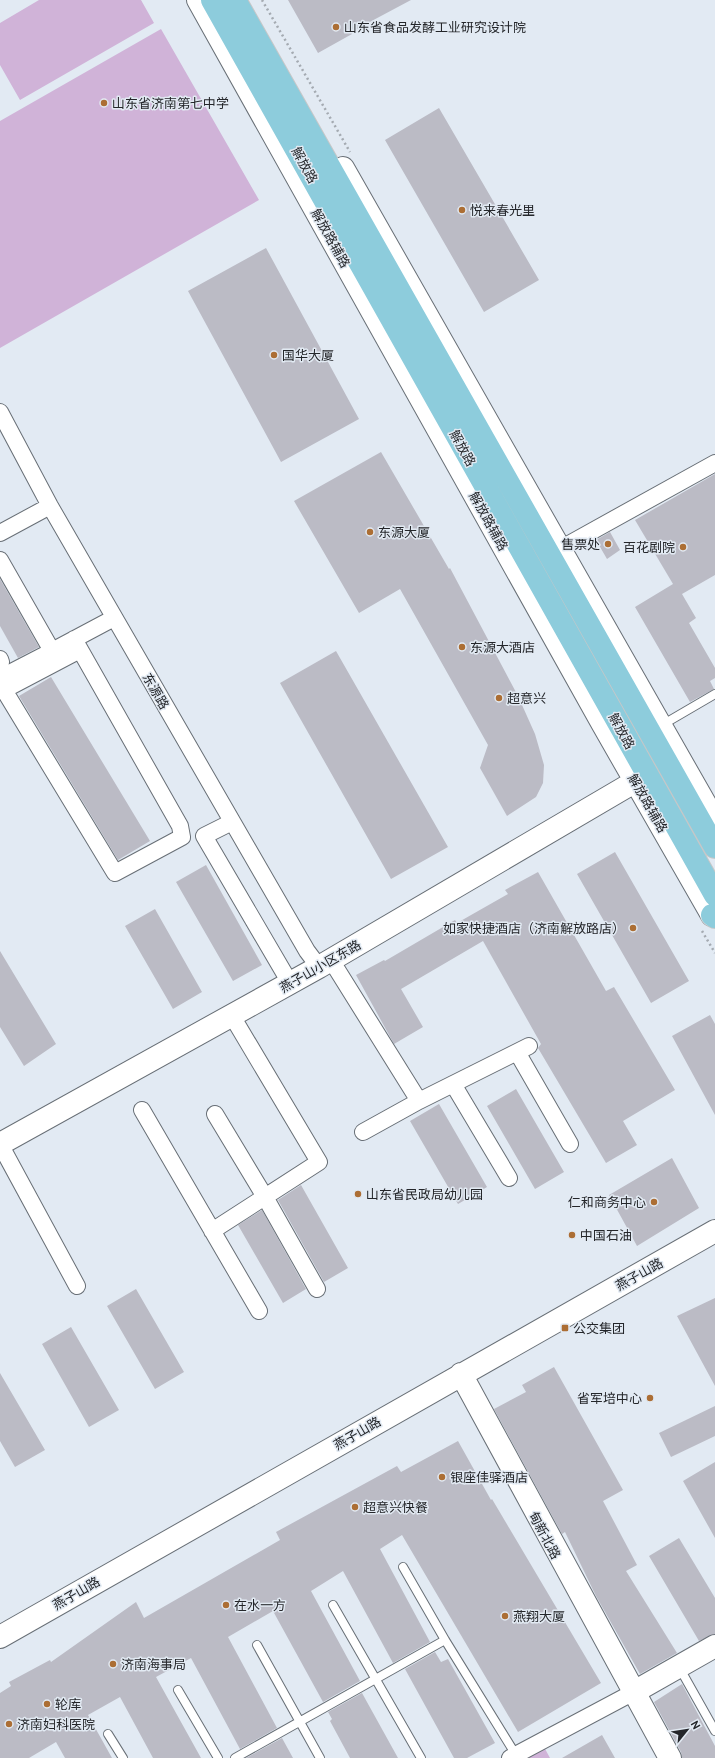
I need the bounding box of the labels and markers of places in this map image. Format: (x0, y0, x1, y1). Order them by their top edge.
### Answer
place label: 山东省食品发酵工业研究设计院 (344, 20, 526, 37)
marker: 山东省食品发酵工业研究设计院 (331, 22, 341, 32)
place label: 山东省济南第七中学 (112, 96, 229, 113)
marker: 山东省济南第七中学 (99, 98, 109, 108)
place label: 悦来春光里 (470, 204, 535, 220)
marker: 悦来春光里 (457, 205, 467, 215)
place label: 国华大厦 (282, 348, 334, 365)
marker: 国华大厦 (269, 350, 279, 360)
place label: 东源大厦 (378, 526, 430, 542)
marker: 东源大厦 (365, 527, 375, 537)
place label: 售票处 (561, 538, 600, 554)
marker: 售票处 (603, 539, 613, 549)
place label: 百花剧院 (623, 541, 675, 557)
marker: 百花剧院 (678, 542, 688, 552)
place label: 东源大酒店 (470, 641, 535, 657)
marker: 东源大酒店 (457, 642, 467, 652)
place label: 超意兴 (507, 691, 546, 708)
marker: 超意兴 (494, 693, 504, 703)
place label: 如家快捷酒店（济南解放路店） (443, 921, 625, 938)
marker: 如家快捷酒店（济南解放路店） (628, 923, 638, 933)
place label: 山东省民政局幼儿园 (366, 1188, 483, 1204)
marker: 山东省民政局幼儿园 (353, 1189, 363, 1199)
place label: 仁和商务中心 (568, 1195, 646, 1212)
marker: 仁和商务中心 (649, 1197, 659, 1207)
place label: 中国石油 (580, 1229, 632, 1245)
marker: 中国石油 (567, 1230, 577, 1240)
place label: 公交集团 (573, 1322, 625, 1338)
marker: 公交集团 (560, 1323, 570, 1333)
place label: 省军培中心 (577, 1391, 642, 1408)
marker: 省军培中心 (645, 1393, 655, 1403)
place label: 银座佳驿酒店 (450, 1470, 528, 1487)
marker: 银座佳驿酒店 (437, 1472, 447, 1482)
place label: 超意兴快餐 (363, 1500, 428, 1517)
marker: 超意兴快餐 (350, 1502, 360, 1512)
place label: 在水一方 (234, 1599, 286, 1615)
marker: 在水一方 (221, 1600, 231, 1610)
place label: 燕翔大厦 (513, 1610, 565, 1626)
marker: 燕翔大厦 (500, 1611, 510, 1621)
place label: 济南海事局 (121, 1657, 186, 1674)
marker: 济南海事局 (108, 1659, 118, 1669)
place label: 轮库 (55, 1697, 81, 1714)
marker: 轮库 (42, 1699, 52, 1709)
place label: 济南妇科医院 (17, 1717, 95, 1734)
marker: 济南妇科医院 (4, 1719, 14, 1729)

